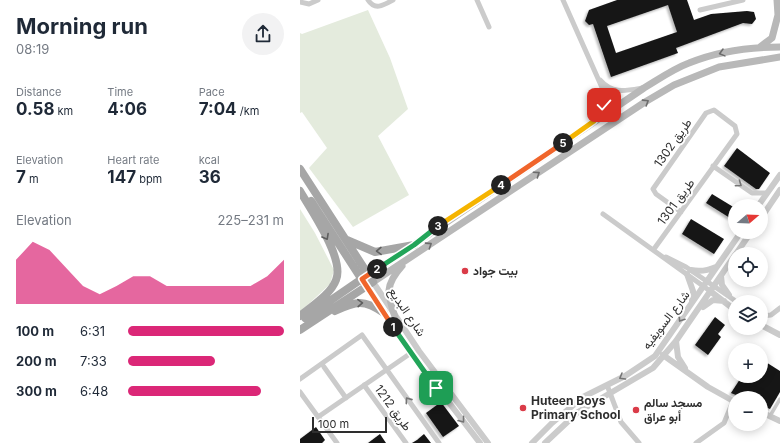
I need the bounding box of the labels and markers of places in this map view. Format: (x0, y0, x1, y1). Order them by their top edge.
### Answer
pin (587, 88, 621, 122)
pin: 5 (553, 133, 573, 153)
pin: 4 (491, 175, 511, 195)
pin: 3 (428, 216, 448, 236)
pin: 2 (367, 259, 387, 279)
place label: بيت جواد (473, 263, 518, 279)
marker: بيت جواد (460, 266, 470, 276)
pin: 1 (383, 317, 403, 337)
pin (419, 371, 453, 405)
place label: Huteen Boys Primary School (531, 393, 620, 422)
place label: مسجد سالم أبو عراق (644, 395, 703, 425)
marker: Huteen Boys Primary School (518, 403, 528, 413)
marker: مسجد سالم أبو عراق (631, 405, 641, 415)

